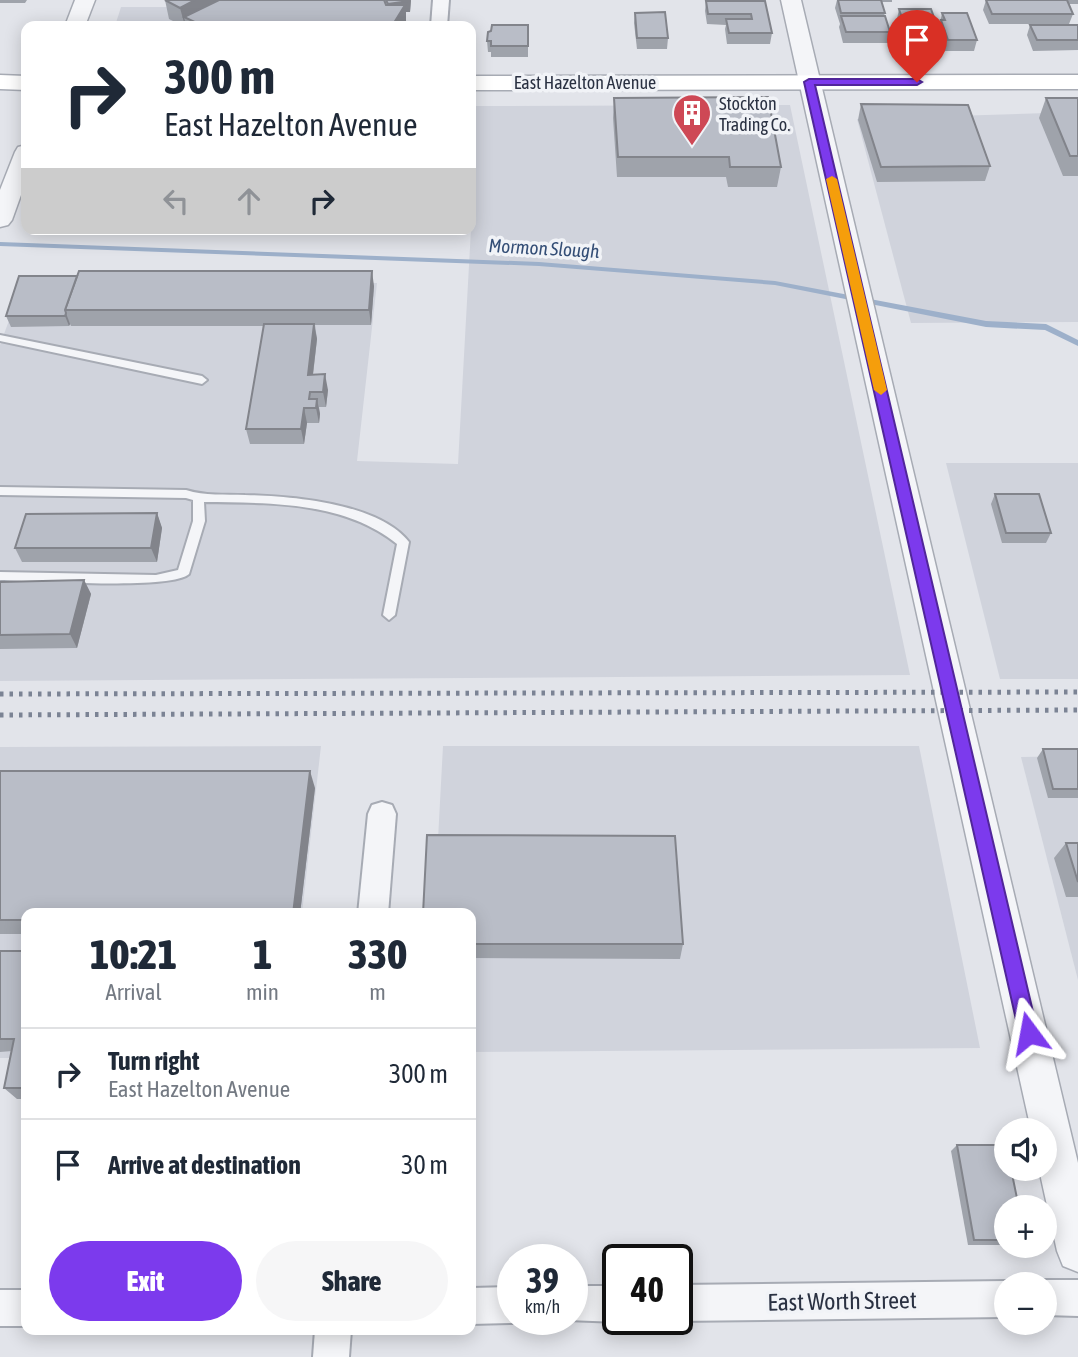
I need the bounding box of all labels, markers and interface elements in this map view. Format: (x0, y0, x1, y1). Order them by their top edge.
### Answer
pin (887, 10, 947, 82)
icon: arrive (898, 21, 936, 59)
text: 300 m (164, 48, 275, 104)
icon: right (49, 49, 140, 140)
street label: East Hazelton Avenue (514, 72, 656, 93)
building icon: Stockton Trading Co. (671, 92, 713, 147)
place label: Stockton Trading Co. (719, 93, 791, 135)
text: East Hazelton Avenue (164, 106, 418, 143)
icon: left (157, 182, 195, 220)
icon: ahead (230, 182, 268, 220)
icon: right (303, 182, 341, 220)
water label: Mormon Slough (488, 234, 600, 262)
text: 10:21 (90, 930, 177, 978)
text: 1 (253, 930, 272, 978)
text: 330 (348, 930, 407, 978)
text: Arrival (105, 979, 162, 1005)
text: min (246, 979, 279, 1005)
text: m (369, 979, 386, 1005)
position arrow (992, 996, 1066, 1070)
text: Turn right (108, 1046, 199, 1076)
icon: right (49, 1055, 87, 1093)
text: 300 m (389, 1059, 448, 1089)
text: East Hazelton Avenue (108, 1076, 290, 1102)
map controls (994, 1118, 1057, 1335)
button: sound (994, 1118, 1057, 1181)
icon: arrive (49, 1146, 87, 1184)
text: Arrive at destination (108, 1150, 301, 1180)
text: 30 m (401, 1150, 448, 1180)
button: + (994, 1195, 1057, 1258)
button: Exit (49, 1241, 242, 1321)
button: Share (256, 1241, 448, 1321)
speed limit sign: 40 (602, 1244, 693, 1335)
text: 39 (526, 1260, 559, 1300)
button: − (994, 1272, 1057, 1335)
street label: East Worth Street (767, 1286, 917, 1316)
text: km/h (525, 1296, 560, 1317)

